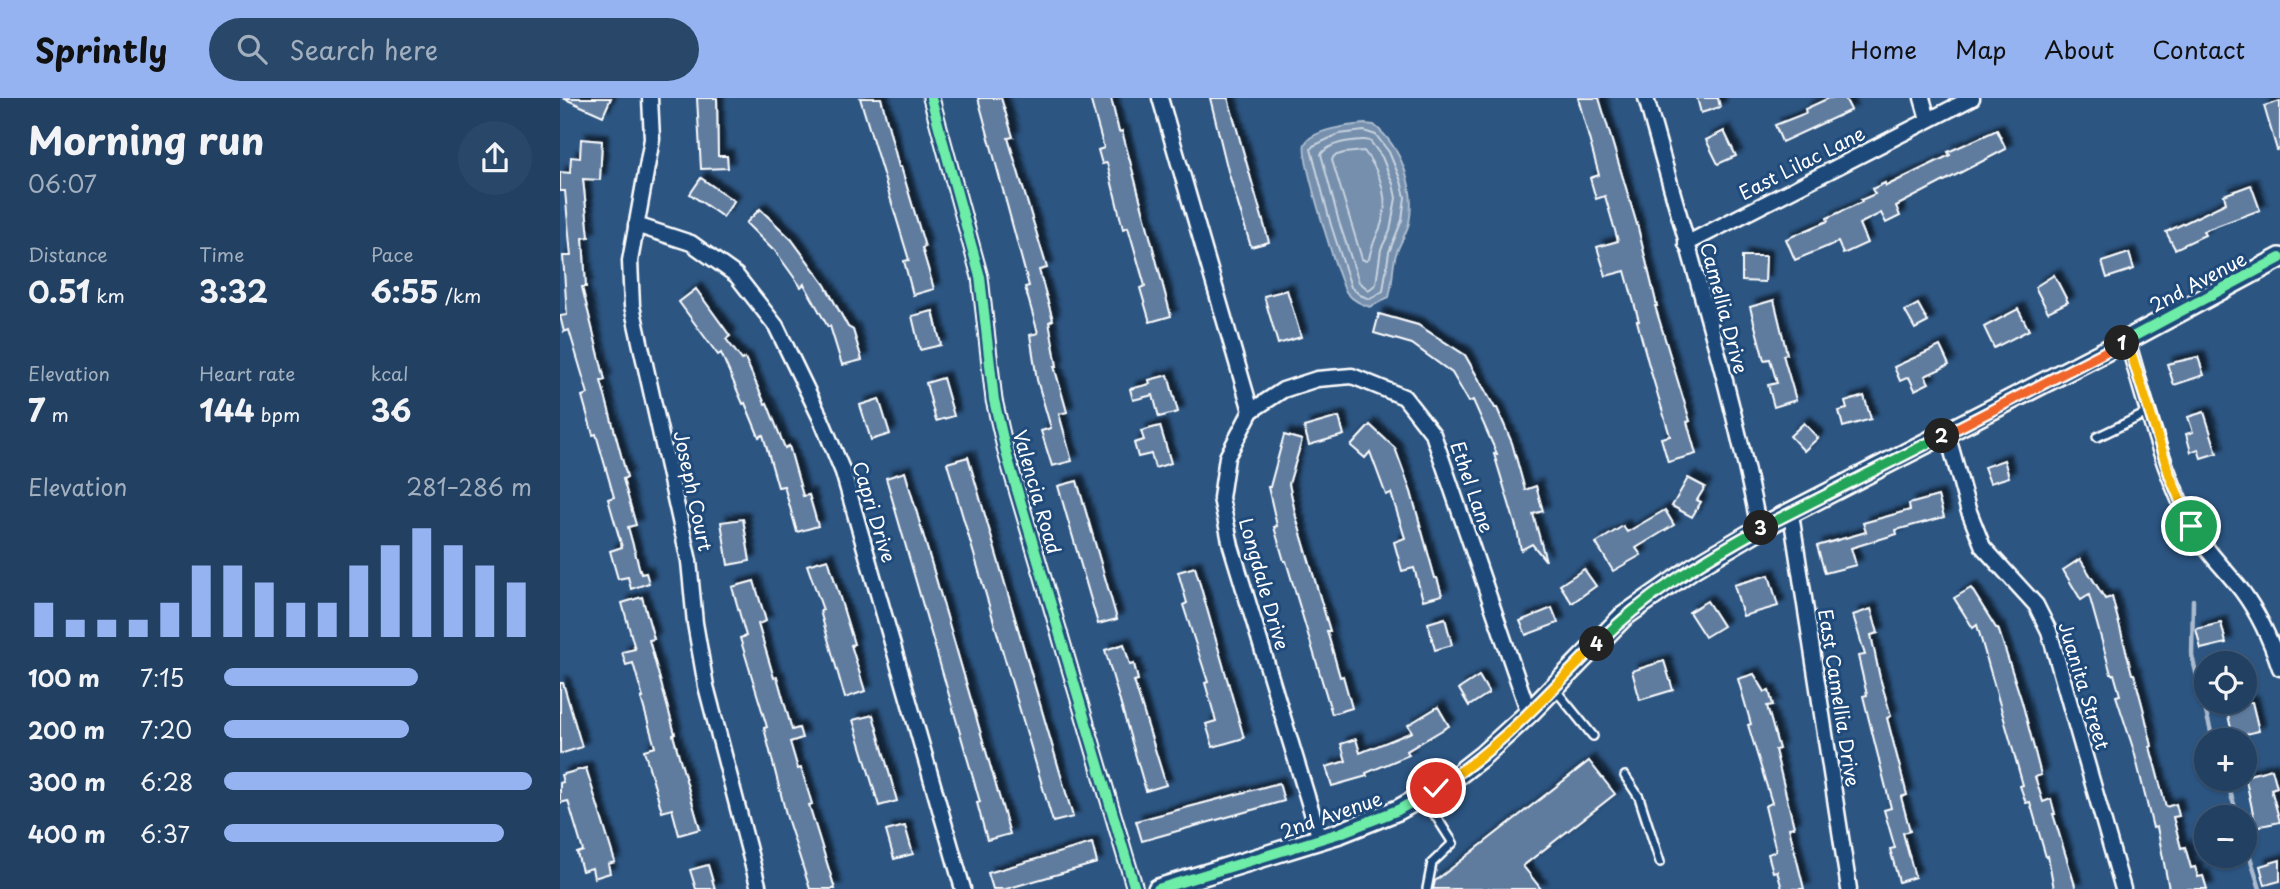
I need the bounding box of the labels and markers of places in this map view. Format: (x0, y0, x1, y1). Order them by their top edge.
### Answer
pin: 1 (2104, 326, 2140, 360)
pin: 2 (1924, 418, 1960, 454)
pin (2161, 496, 2221, 556)
pin: 3 (1744, 510, 1778, 546)
pin: 4 (1580, 626, 1614, 662)
pin (1406, 758, 1466, 818)

